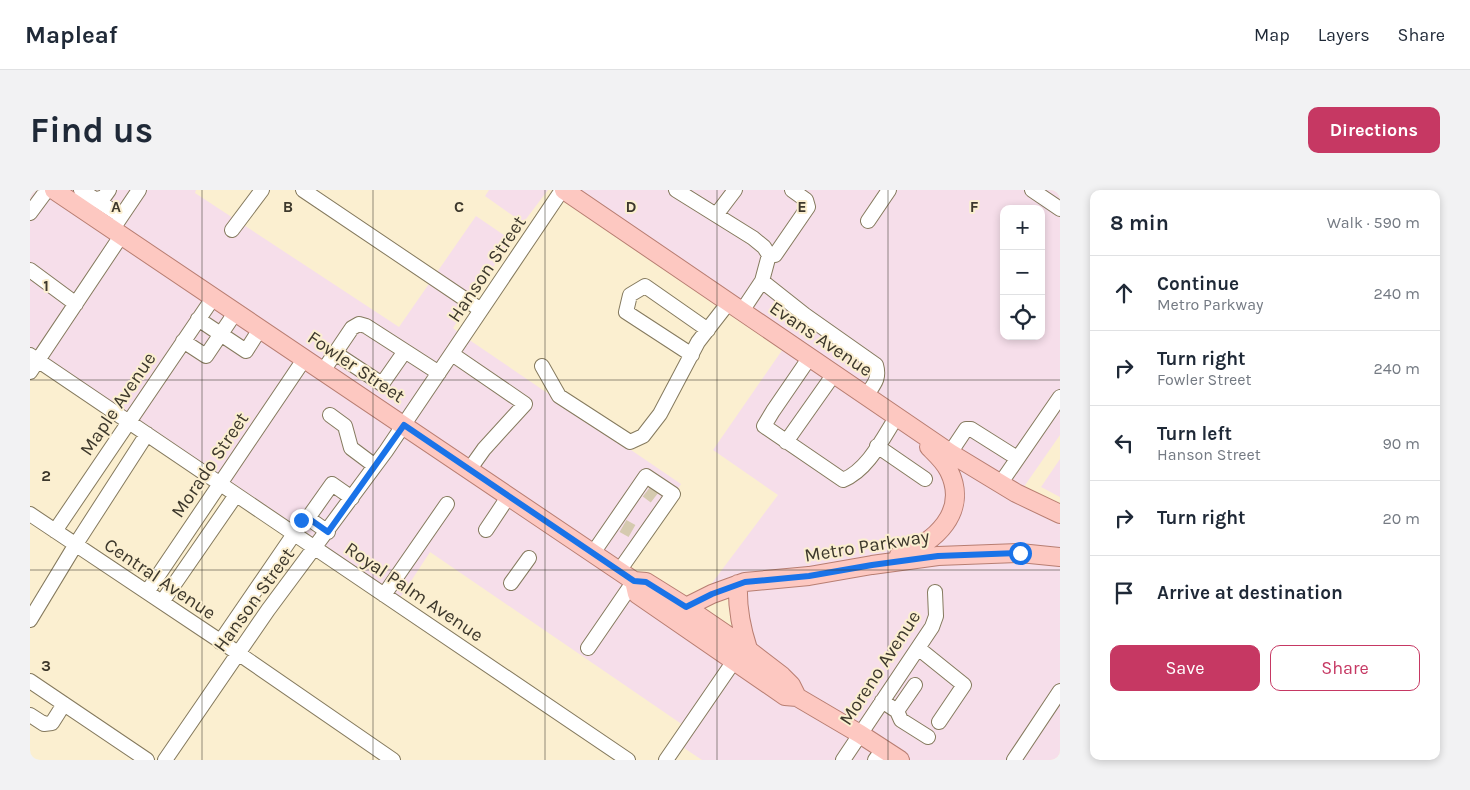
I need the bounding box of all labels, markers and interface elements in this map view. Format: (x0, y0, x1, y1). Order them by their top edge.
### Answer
text: Mapleaf (25, 21, 118, 49)
text: Map (1254, 24, 1290, 46)
text: Layers (1318, 24, 1370, 46)
text: Share (1398, 24, 1445, 46)
button: Directions (1308, 107, 1440, 153)
text: Find us (30, 110, 153, 151)
text: A (111, 197, 121, 216)
text: B (283, 197, 293, 216)
text: C (454, 197, 464, 216)
text: D (626, 197, 637, 216)
text: E (797, 197, 807, 216)
text: F (970, 197, 979, 216)
map controls (1000, 205, 1045, 340)
button: + (1000, 205, 1045, 250)
text: 8 min (1110, 211, 1169, 235)
street label: Hanson Street (443, 212, 531, 326)
text: Walk · 590 m (1327, 213, 1420, 232)
button: − (1000, 250, 1045, 295)
text: Continue (1157, 273, 1239, 295)
text: 1 (43, 276, 49, 295)
icon: ahead (1110, 279, 1138, 307)
text: 240 m (1374, 284, 1420, 303)
button: locate (1000, 295, 1045, 340)
text: Metro Parkway (1157, 295, 1263, 314)
street label: Evans Avenue (765, 297, 877, 381)
street label: Fowler Street (303, 327, 409, 407)
street label: Maple Avenue (75, 348, 161, 460)
text: Turn right (1157, 348, 1246, 370)
icon: right (1110, 354, 1138, 382)
text: 240 m (1374, 359, 1420, 378)
text: Fowler Street (1157, 370, 1251, 389)
street label: Morado Street (167, 408, 253, 522)
text: Turn left (1157, 423, 1232, 445)
icon: left (1110, 429, 1138, 457)
text: 90 m (1382, 434, 1420, 453)
text: Hanson Street (1157, 445, 1261, 464)
text: 2 (41, 466, 51, 485)
icon: right (1110, 504, 1138, 532)
text: Turn right (1157, 507, 1246, 529)
route end (290, 509, 313, 532)
text: 20 m (1382, 509, 1420, 528)
street label: Metro Parkway (803, 525, 931, 567)
street label: Central Avenue (100, 534, 220, 624)
street label: Royal Palm Avenue (341, 538, 487, 646)
route start (1009, 542, 1032, 565)
street label: Hanson Street (209, 544, 299, 656)
icon: arrive (1110, 579, 1138, 607)
text: Arrive at destination (1157, 582, 1343, 604)
street label: Moreno Avenue (835, 607, 925, 729)
button: Save (1110, 645, 1260, 691)
button: Share (1270, 645, 1420, 691)
text: 3 (41, 656, 51, 675)

